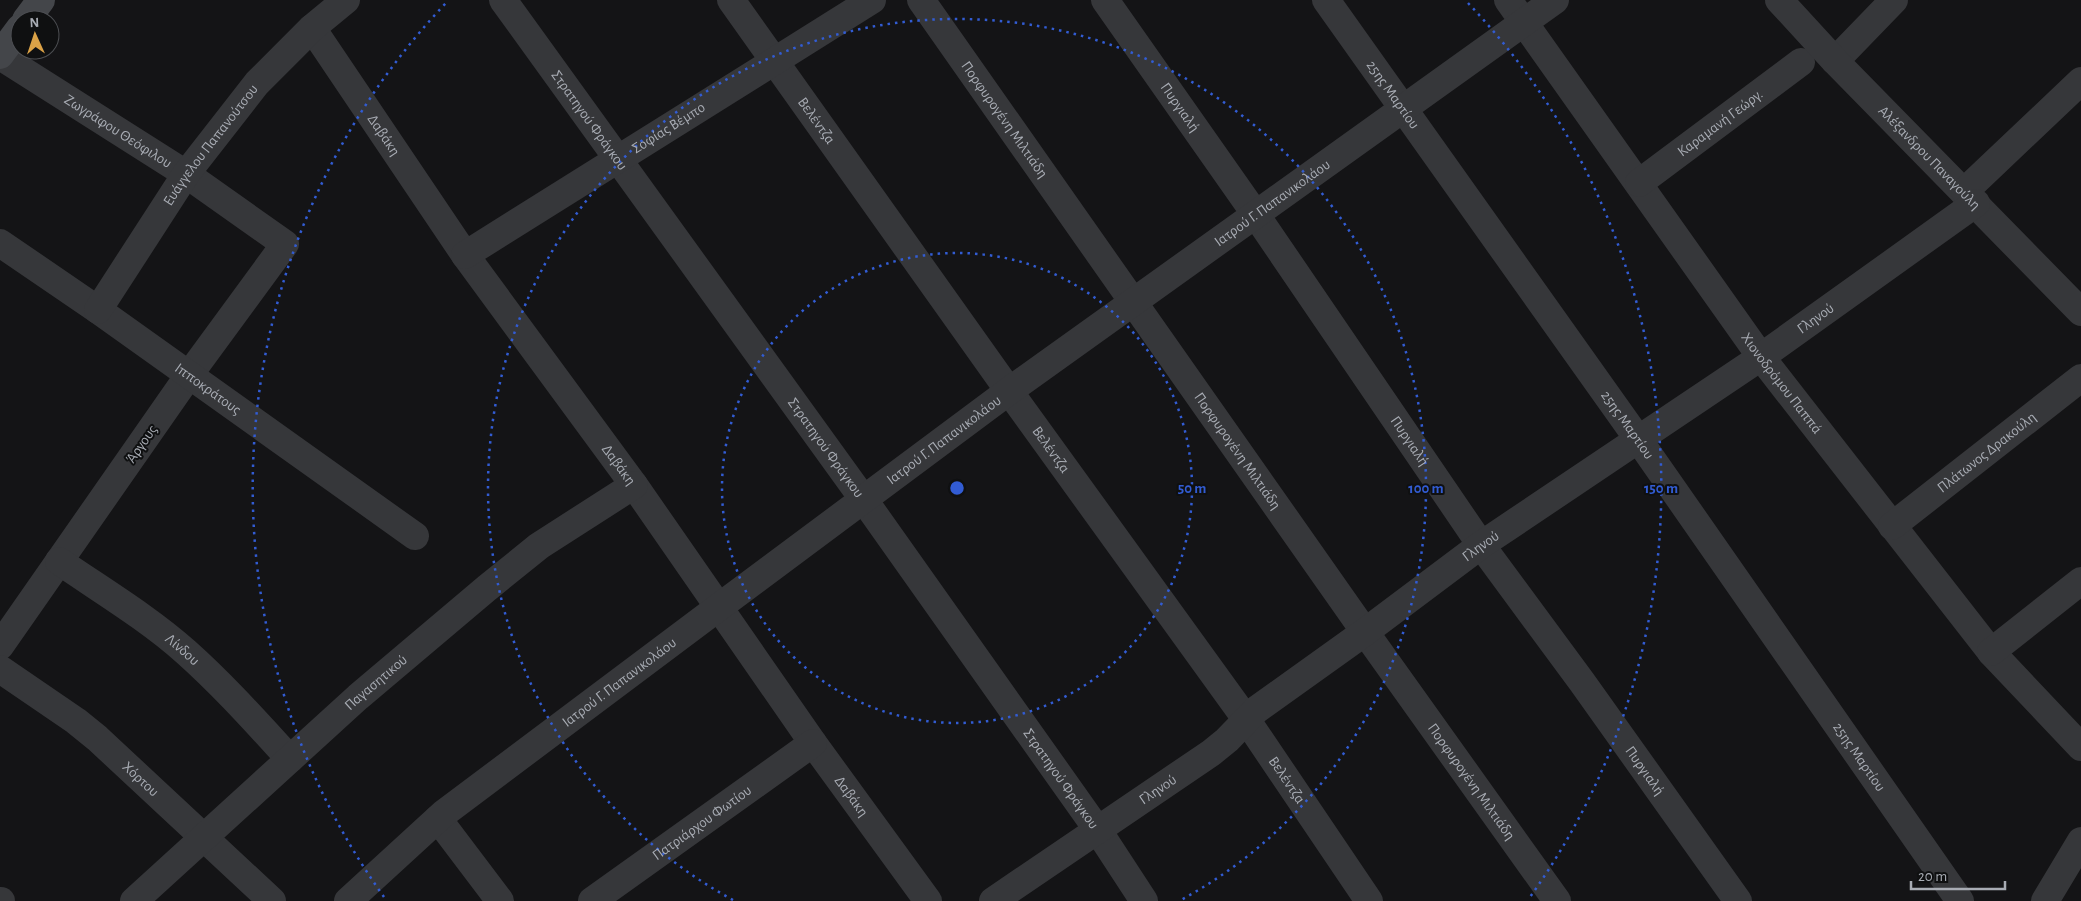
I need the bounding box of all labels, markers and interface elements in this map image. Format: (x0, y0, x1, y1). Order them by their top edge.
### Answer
north arrow (10, 10, 60, 60)
text: N (29, 16, 40, 30)
street label: 25ης Μαρτίου (1363, 58, 1422, 132)
street label: Πορφυρογένη Μιλτιάδη (958, 59, 1051, 181)
street label: Στρατηγού Φράγκου (548, 68, 630, 173)
street label: Πυργιαλή (1158, 80, 1202, 135)
street label: Ευάγγελου Παπανούτσου (161, 82, 261, 208)
street label: Καραμανή Γεώργ. (1675, 86, 1766, 159)
street label: Ζωγράφου Θεόφιλου (62, 92, 174, 171)
street label: Βελέντζα (795, 95, 838, 147)
street label: Σοφίας Βέμπο (629, 100, 708, 156)
street label: Αλέξανδρου Παναγούλη (1875, 103, 1983, 213)
street label: Δαβάκη (365, 112, 403, 159)
street label: Ιατρού Γ. Παπανικολάου (1212, 157, 1333, 249)
street label: Γληνού (1794, 300, 1837, 337)
street label: Χιονοδρόμου Παππά (1738, 330, 1825, 437)
street label: Ιπποκράτους (172, 360, 244, 418)
street label: 25ης Μαρτίου (1598, 388, 1657, 462)
street label: Πορφυρογένη Μιλτιάδη (1191, 390, 1283, 512)
street label: Ιατρού Γ. Παπανικολάου (884, 393, 1004, 487)
street label: Στρατηγού Φράγκου (785, 395, 867, 501)
street label: Πλάτωνος Δρακούλη (1935, 409, 2039, 495)
street label: Πυργιαλή (1387, 414, 1432, 469)
street label: Άργους (123, 422, 160, 466)
street label: Βελέντζα (1029, 424, 1073, 476)
street label: Δαβάκη (599, 442, 638, 488)
centre of rings (948, 479, 966, 497)
text: 50 m (1178, 481, 1206, 496)
text: 100 m (1408, 481, 1444, 496)
text: 150 m (1644, 481, 1678, 496)
street label: Γληνού (1460, 528, 1502, 564)
street label: Λίνδου (162, 631, 202, 668)
street label: Ιατρού Γ. Παπανικολάου (560, 635, 679, 730)
street label: Παγασητικού (342, 652, 410, 713)
street label: 25ης Μαρτίου (1830, 720, 1888, 794)
street label: Πορφυρογένη Μιλτιάδη (1425, 721, 1518, 843)
street label: Στρατηγού Φράγκου (1020, 726, 1101, 832)
street label: Πυργιαλή (1622, 744, 1667, 798)
street label: Βελέντζα (1266, 754, 1308, 807)
street label: Χόρτου (119, 759, 161, 799)
street label: Γληνού (1137, 772, 1179, 807)
street label: Δαβάκη (832, 773, 871, 820)
street label: Πατριάρχου Φωτίου (650, 783, 754, 863)
scale bar (1911, 858, 2005, 890)
text: 20 m (1918, 869, 1947, 884)

